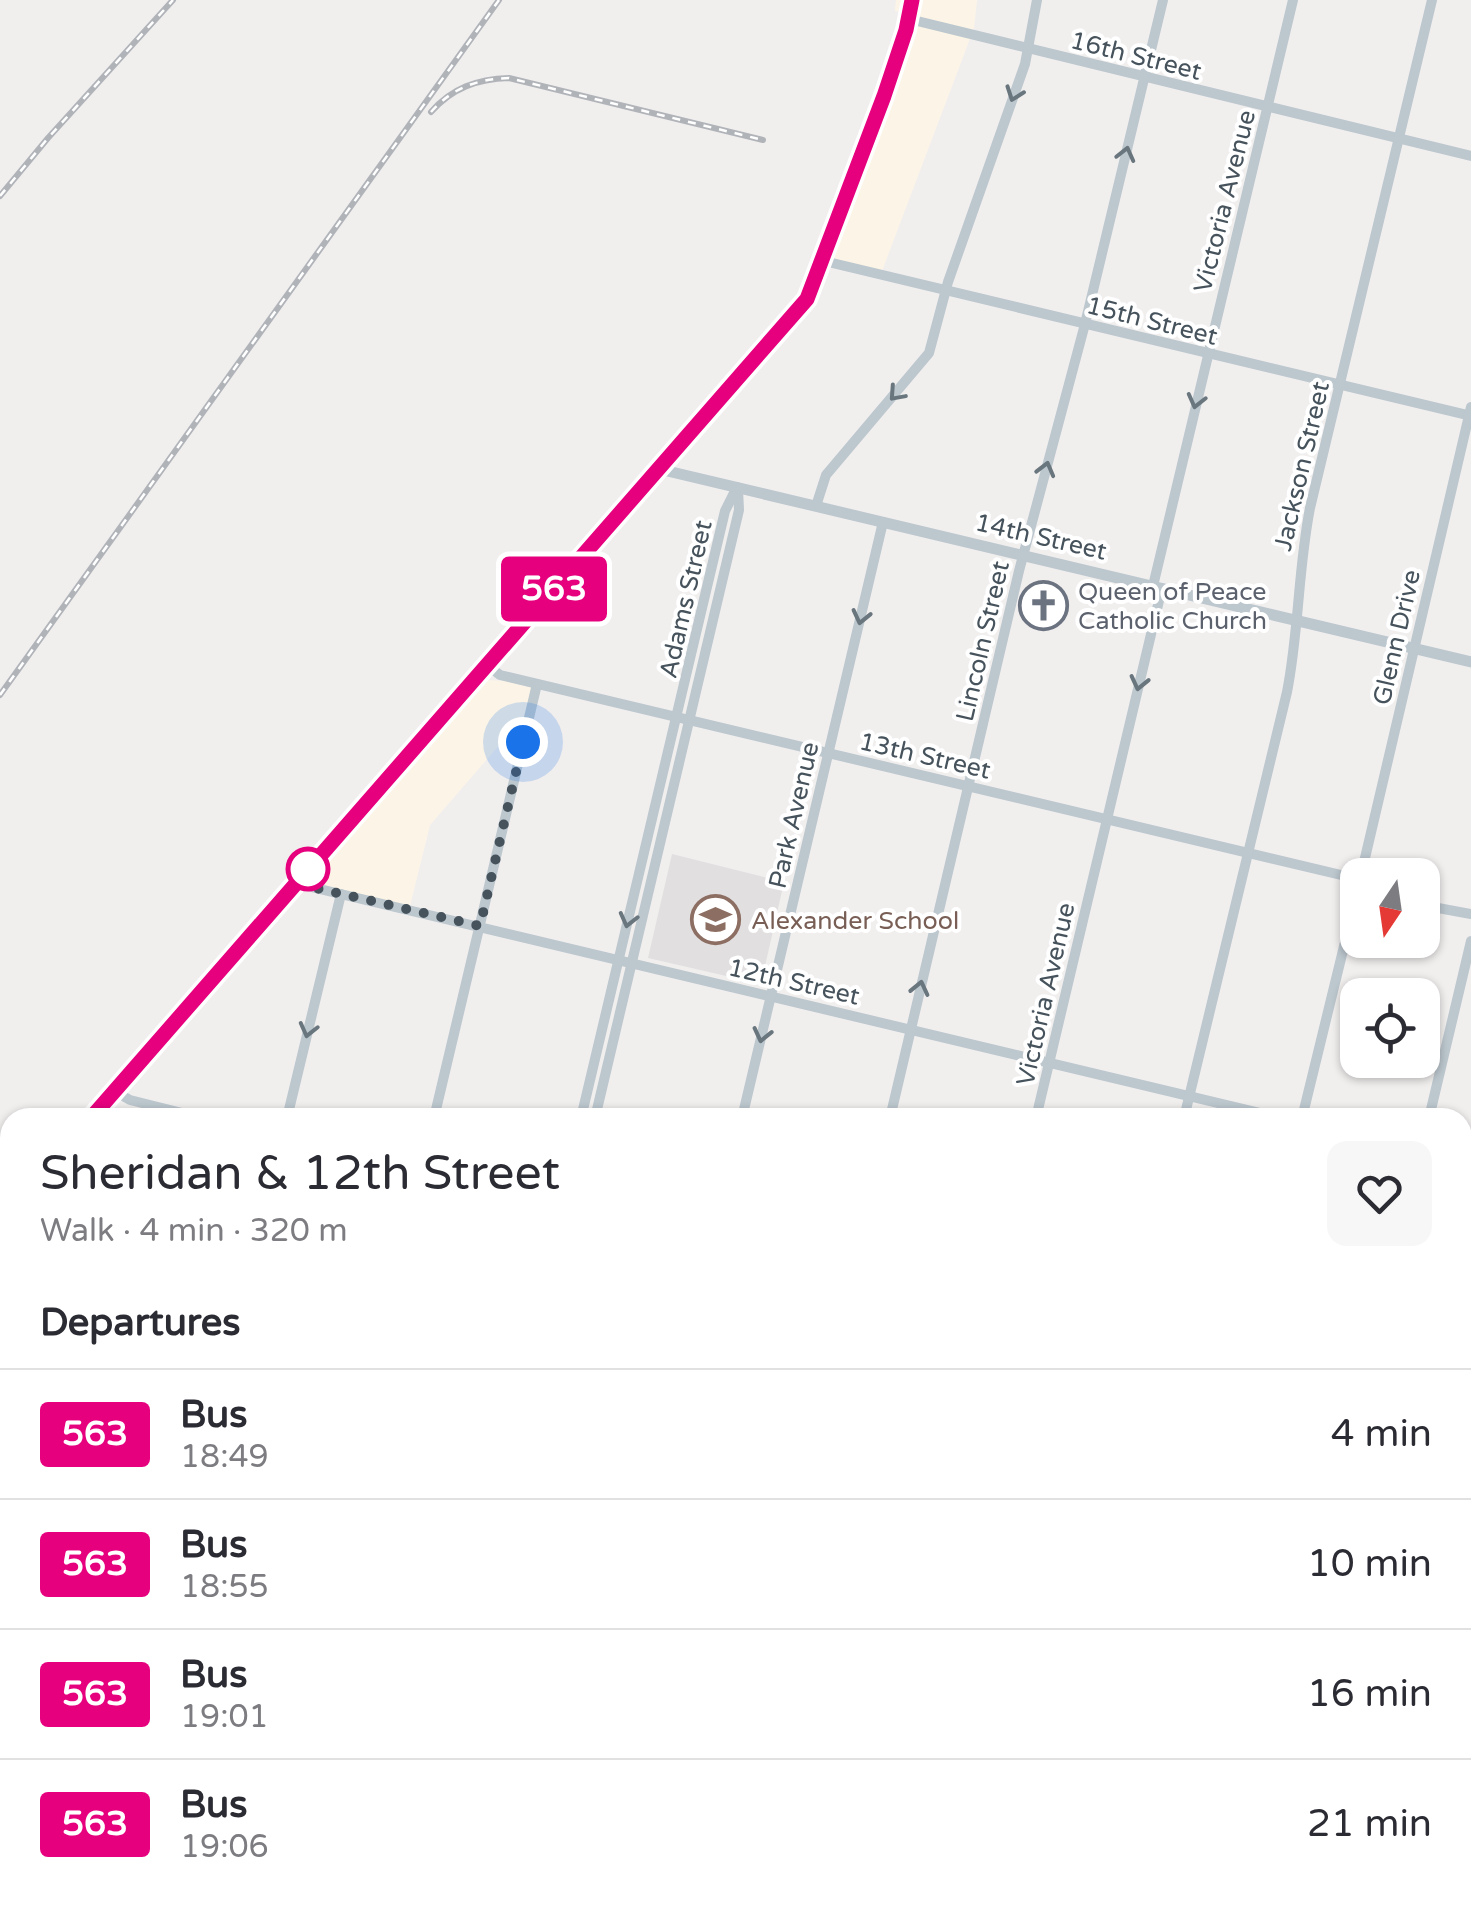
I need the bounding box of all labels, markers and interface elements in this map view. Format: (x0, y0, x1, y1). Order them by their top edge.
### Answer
street label: 16th Street (1067, 25, 1205, 87)
one-way arrow (1006, 85, 1026, 102)
street label: Victoria Avenue (1188, 107, 1262, 296)
one-way arrow (1114, 146, 1135, 163)
street label: 15th Street (1083, 290, 1221, 352)
street label: Jackson Street (1268, 378, 1336, 554)
one-way arrow (890, 382, 908, 401)
one-way arrow (1187, 392, 1208, 409)
one-way arrow (1034, 461, 1055, 478)
street label: 14th Street (972, 507, 1110, 567)
street label: Adams Street (653, 517, 719, 681)
line badge: 563 (496, 556, 612, 622)
street label: Lincoln Street (950, 558, 1016, 724)
street label: Glenn Drive (1367, 567, 1427, 708)
text: 563 (521, 568, 587, 610)
place label: Queen of Peace Catholic Church (1078, 577, 1267, 636)
church icon: Queen of Peace Catholic Church (1017, 579, 1069, 631)
one-way arrow (852, 608, 873, 625)
one-way arrow (1130, 674, 1151, 691)
your location (498, 717, 548, 767)
street label: 13th Street (856, 726, 994, 786)
street label: Park Avenue (763, 739, 825, 891)
unlabelled marker (287, 848, 329, 890)
north arrow (1340, 858, 1440, 958)
map controls (1340, 858, 1440, 1078)
school or university icon: Alexander School (690, 894, 742, 946)
street label: Victoria Avenue (1010, 900, 1082, 1089)
place label: Alexander School (751, 906, 959, 936)
one-way arrow (619, 911, 640, 928)
street label: 12th Street (725, 952, 863, 1012)
button: locate (1340, 978, 1440, 1078)
one-way arrow (908, 980, 929, 997)
one-way arrow (299, 1021, 320, 1038)
one-way arrow (753, 1026, 774, 1043)
button: heart (1327, 1141, 1432, 1246)
text: Sheridan & 12th Street (40, 1145, 560, 1203)
text: Walk · 4 min · 320 m (40, 1212, 348, 1250)
text: Departures (40, 1300, 241, 1346)
text: Bus (180, 1392, 247, 1438)
text: 4 min (1331, 1411, 1432, 1457)
text: 563 (62, 1413, 128, 1455)
text: 18:49 (180, 1438, 269, 1476)
text: Bus (180, 1522, 247, 1568)
text: 10 min (1307, 1541, 1432, 1587)
text: 563 (62, 1543, 128, 1585)
text: 18:55 (180, 1568, 269, 1606)
text: Bus (180, 1652, 247, 1698)
text: 16 min (1307, 1671, 1432, 1717)
text: 563 (62, 1673, 128, 1715)
text: 19:01 (180, 1698, 269, 1736)
text: Bus (180, 1782, 247, 1828)
text: 21 min (1307, 1801, 1432, 1847)
text: 563 (62, 1803, 128, 1845)
text: 19:06 (180, 1828, 269, 1866)

